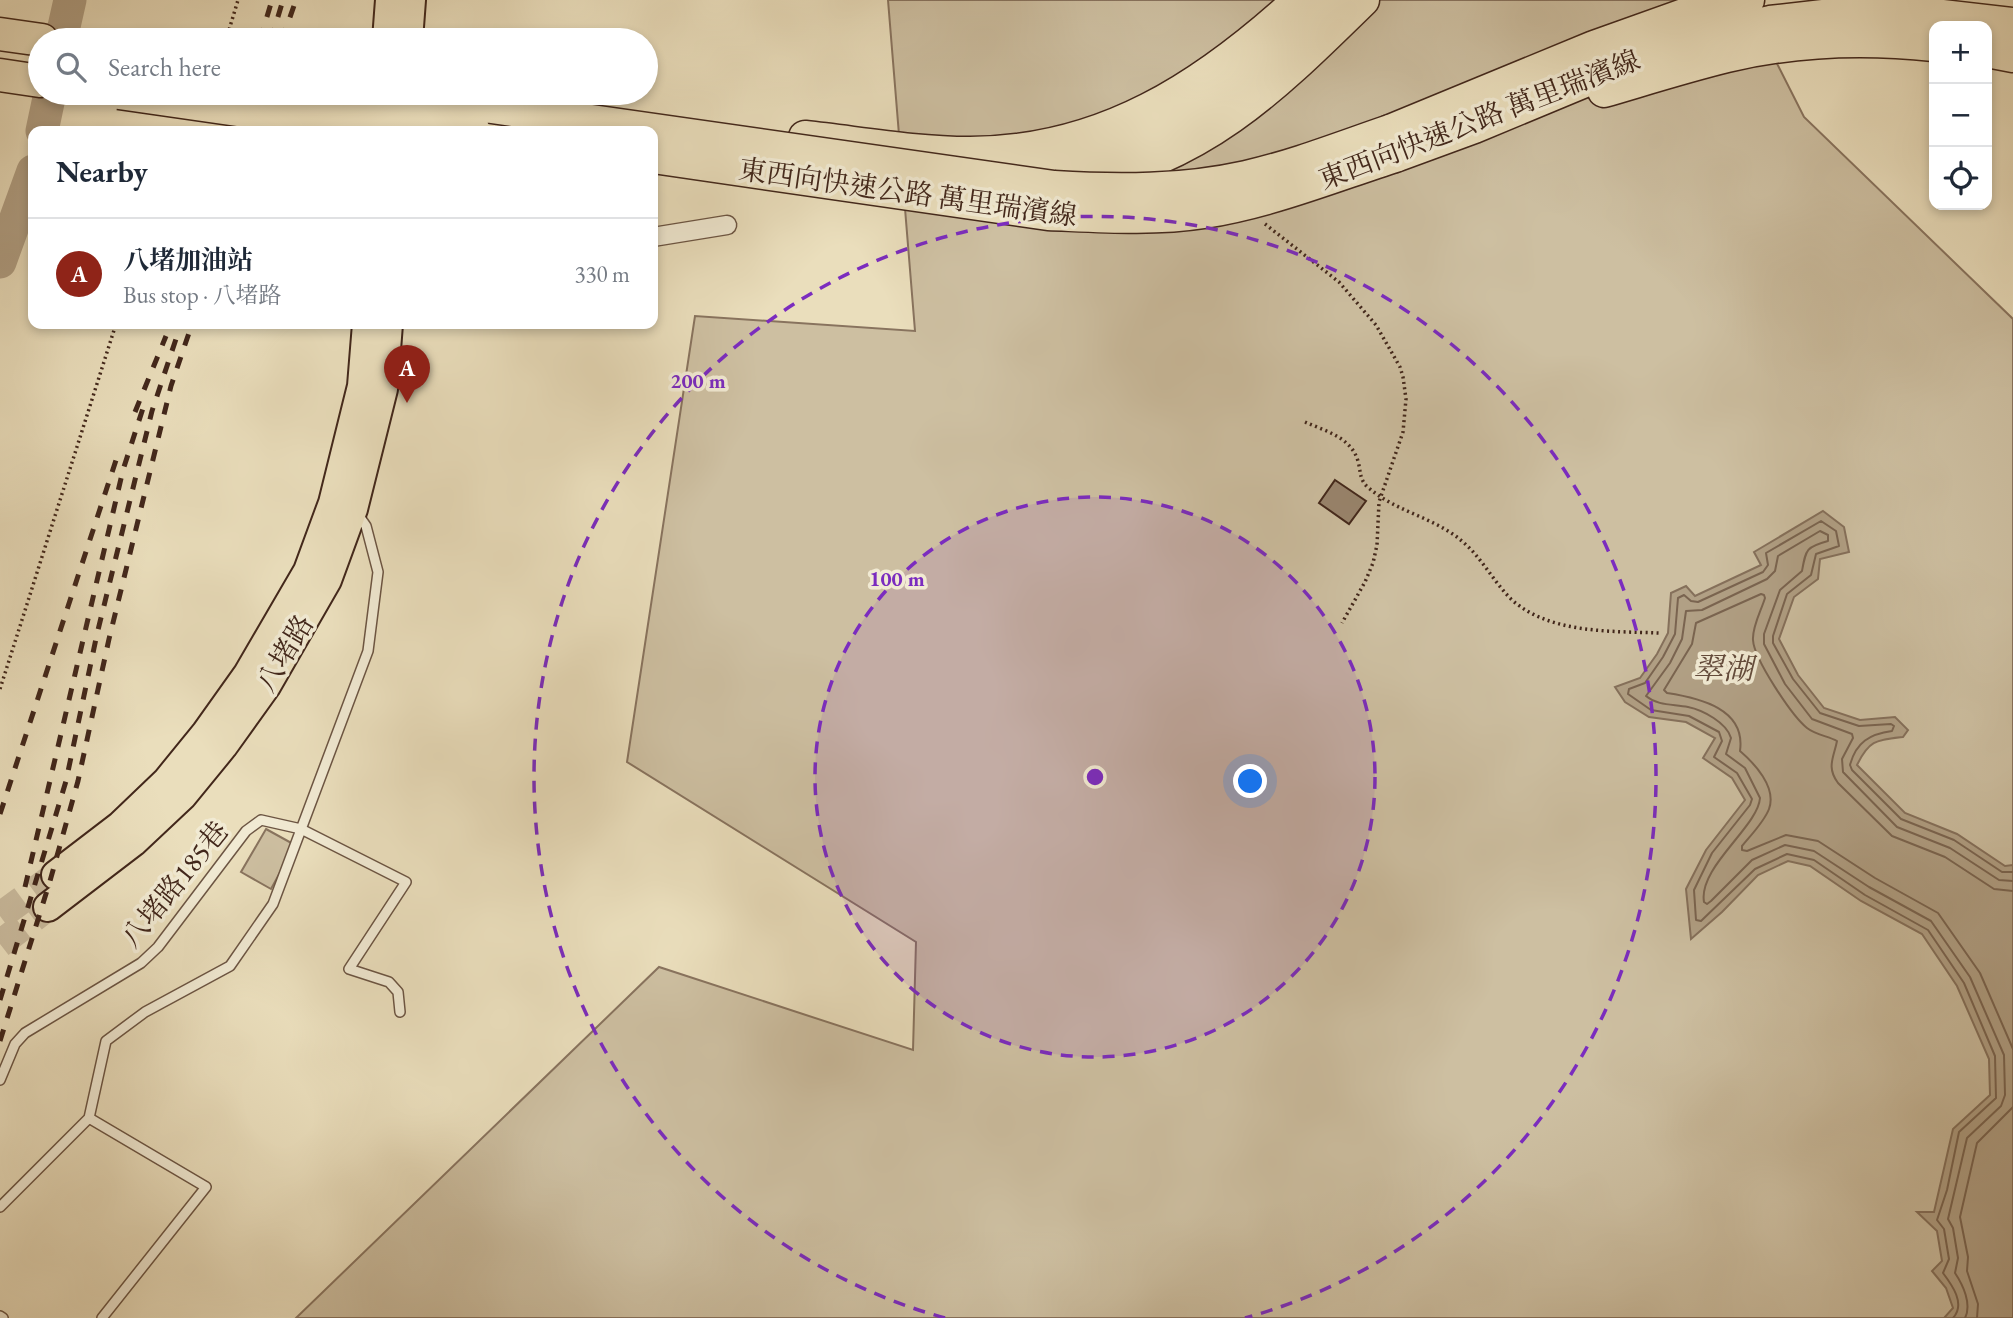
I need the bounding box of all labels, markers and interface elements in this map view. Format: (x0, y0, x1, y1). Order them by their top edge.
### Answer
map controls (1929, 21, 1992, 210)
button: + (1929, 21, 1992, 84)
search box (28, 28, 658, 105)
street label: 東西向快速公路 萬里瑞濱線 (1313, 41, 1645, 197)
icon: search (52, 48, 90, 86)
text: Search here (108, 50, 221, 84)
button: − (1929, 84, 1992, 147)
button: locate (1929, 147, 1992, 210)
street label: 東西向快速公路 萬里瑞濱線 (736, 150, 1080, 234)
text: Nearby (56, 152, 148, 191)
text: 八堵加油站 (123, 243, 253, 277)
text: A (71, 259, 87, 289)
text: 330 m (574, 259, 630, 289)
text: Bus stop · 八堵路 (123, 280, 281, 310)
pin: A (384, 345, 430, 403)
text: 200 m (670, 367, 726, 394)
text: 100 m (869, 565, 925, 592)
street label: 八堵路 (247, 608, 321, 698)
water label: 翠湖 (1693, 649, 1758, 688)
your location (1233, 764, 1267, 798)
centre of rings (1083, 765, 1107, 789)
street label: 八堵路185巷 (112, 813, 236, 955)

